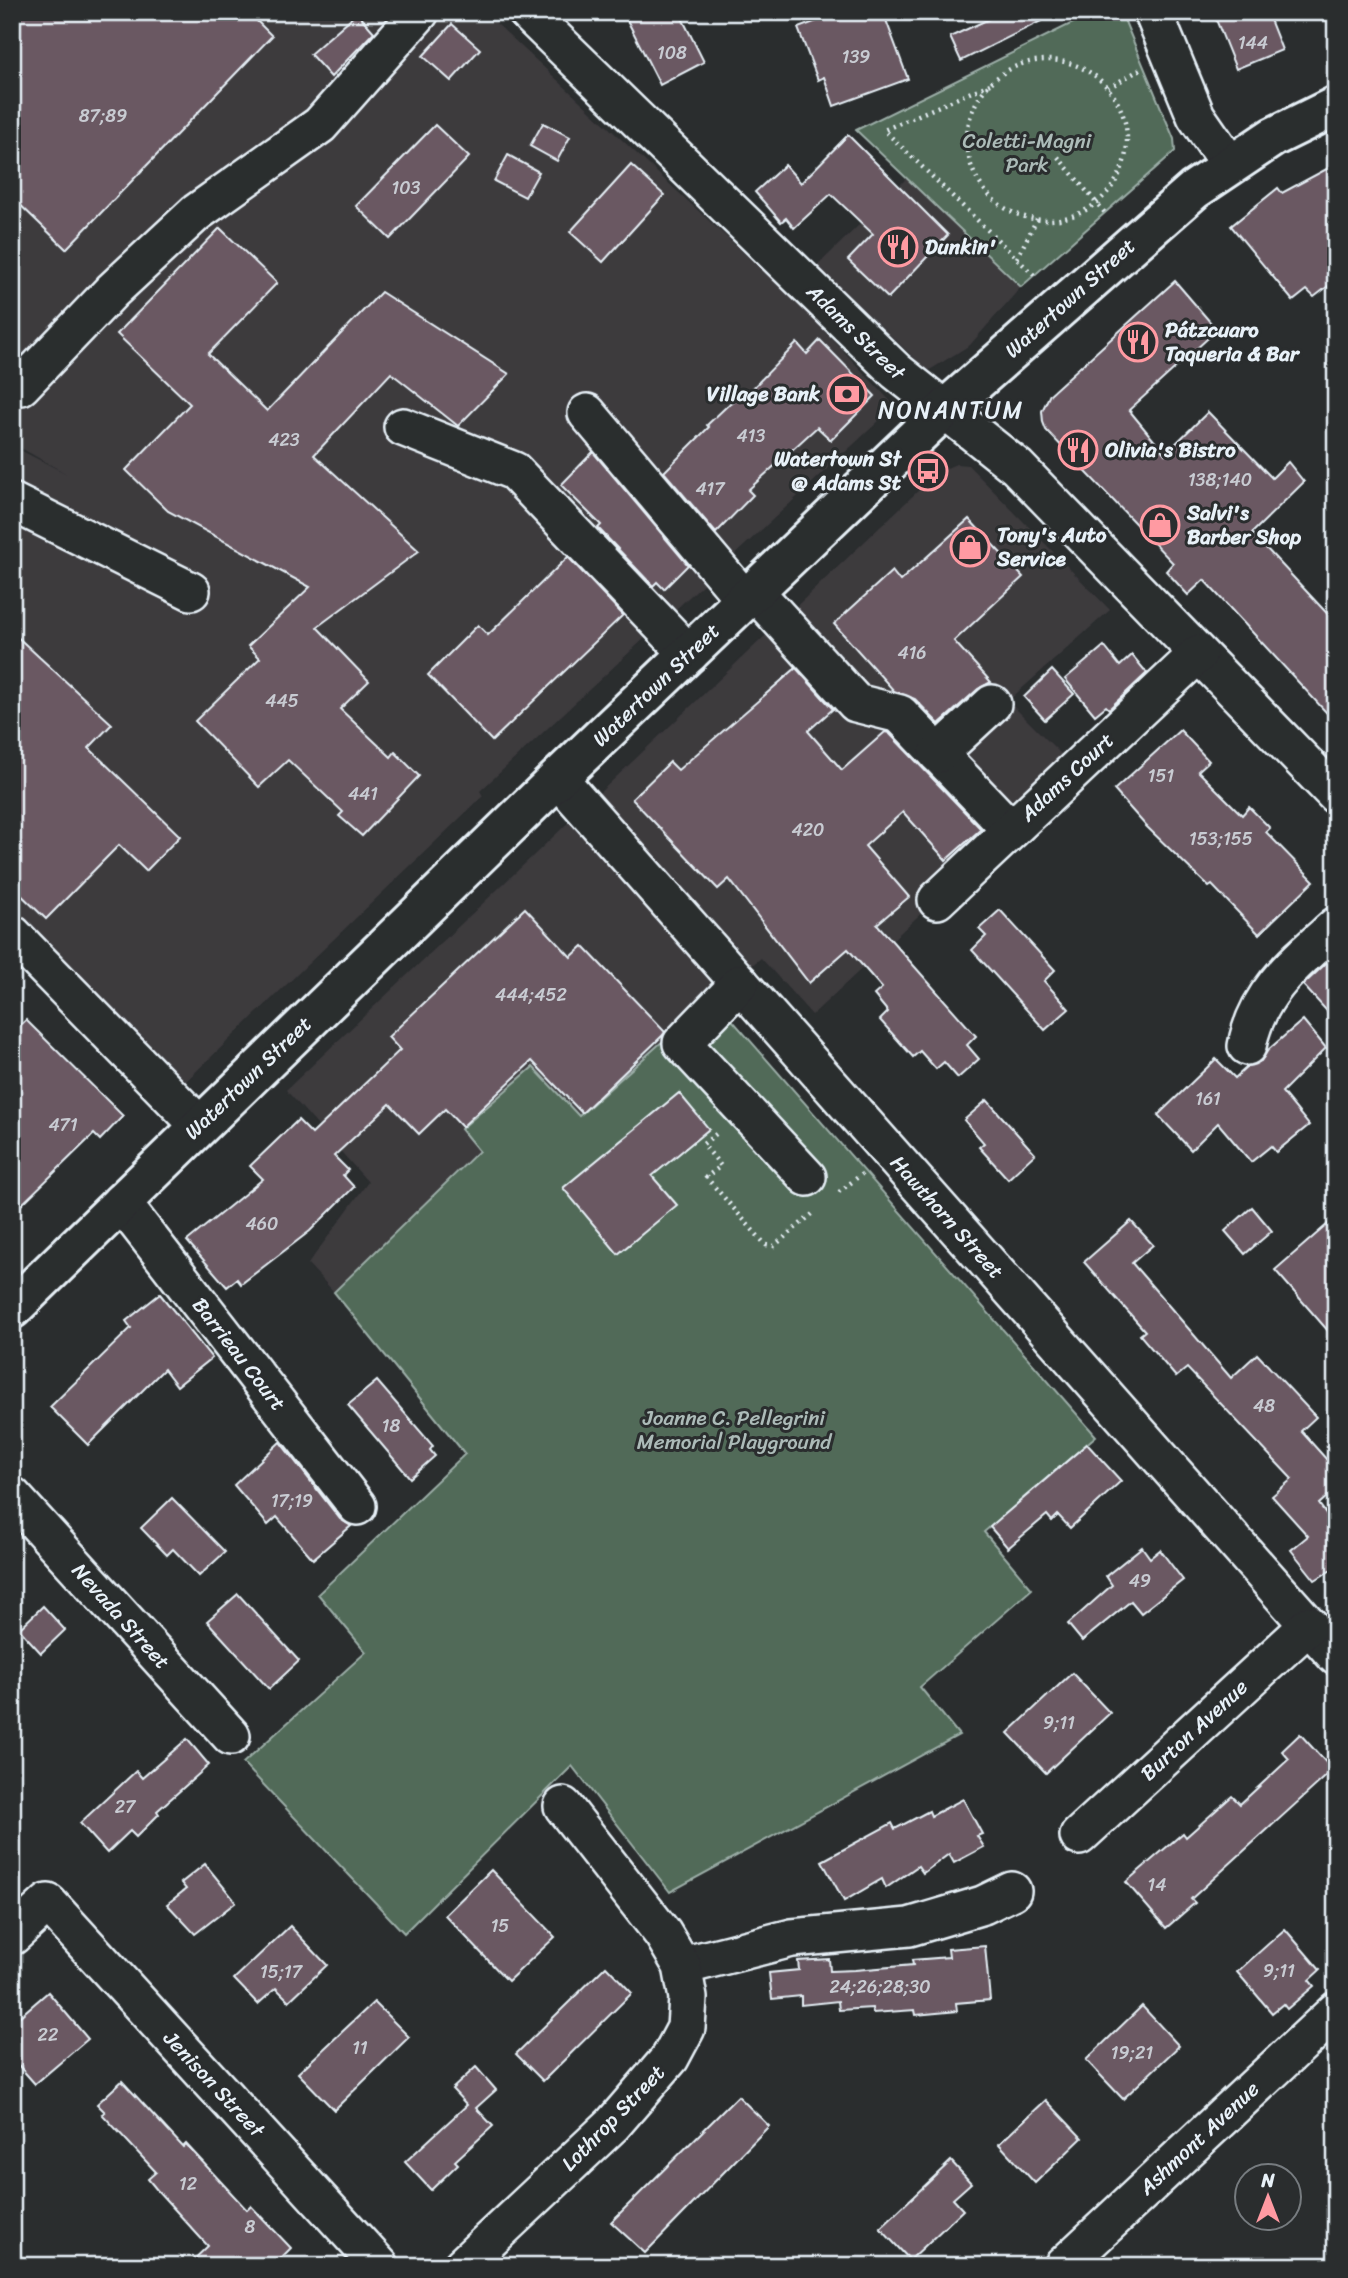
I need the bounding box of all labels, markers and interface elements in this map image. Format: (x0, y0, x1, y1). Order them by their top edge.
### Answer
house number: 144 (1238, 27, 1268, 59)
house number: 108 (657, 37, 687, 69)
house number: 139 (842, 41, 870, 73)
house number: 87;89 (79, 100, 127, 132)
park label: Coletti-Magni Park (963, 122, 1093, 184)
house number: 103 (392, 172, 421, 204)
restaurant icon: Dunkin' (877, 226, 919, 268)
place label: Dunkin' (925, 228, 996, 266)
street label: Watertown Street (995, 228, 1145, 368)
street label: Adams Street (797, 274, 916, 391)
place label: Pátzcuaro Taqueria & Bar (1165, 311, 1301, 373)
restaurant icon: Pátzcuaro Taqueria & Bar (1117, 321, 1159, 363)
bank icon: Village Bank (826, 373, 868, 415)
place label: Village Bank (707, 375, 821, 413)
district label: NONANTUM (878, 389, 1024, 431)
house number: 413 (737, 420, 766, 452)
house number: 423 (268, 424, 300, 456)
restaurant icon: Olivia's Bistro (1057, 429, 1099, 471)
place label: Olivia's Bistro (1105, 431, 1236, 469)
place label: Watertown St @ Adams St (774, 440, 903, 502)
bus stop icon: Watertown St @ Adams St (907, 450, 949, 492)
house number: 138;140 (1188, 464, 1252, 496)
house number: 417 (695, 473, 726, 505)
place label: Salvi's Barber Shop (1186, 494, 1302, 556)
shop icon: Salvi's Barber Shop (1139, 504, 1181, 546)
place label: Tony's Auto Service (996, 516, 1107, 578)
shop icon: Tony's Auto Service (949, 526, 991, 568)
street label: Watertown Street (583, 614, 729, 756)
house number: 416 (897, 637, 927, 669)
house number: 445 (265, 685, 299, 717)
street label: Adams Court (1010, 723, 1123, 832)
house number: 151 (1148, 760, 1174, 792)
house number: 441 (348, 778, 378, 810)
house number: 420 (791, 814, 825, 846)
house number: 153;155 (1189, 823, 1253, 855)
house number: 444;452 (495, 979, 567, 1011)
street label: Watertown Street (175, 1007, 321, 1149)
house number: 161 (1195, 1083, 1221, 1115)
house number: 471 (48, 1109, 78, 1141)
street label: Hawthorn Street (880, 1146, 1014, 1288)
house number: 460 (246, 1208, 278, 1240)
street label: Barrieau Court (182, 1288, 296, 1420)
house number: 48 (1253, 1390, 1275, 1422)
park label: Joanne C. Pellegrini Memorial Playground (637, 1399, 833, 1461)
house number: 18 (382, 1410, 400, 1442)
house number: 17;19 (271, 1485, 313, 1517)
street label: Nevada Street (62, 1554, 180, 1678)
house number: 49 (1129, 1565, 1151, 1597)
street label: Burton Avenue (1131, 1669, 1257, 1791)
house number: 9;11 (1043, 1707, 1075, 1739)
house number: 27 (115, 1791, 137, 1823)
house number: 14 (1148, 1869, 1166, 1901)
house number: 15 (491, 1910, 509, 1942)
house number: 9;11 (1263, 1955, 1295, 1987)
house number: 15;17 (260, 1956, 304, 1988)
house number: 24;26;28;30 (829, 1971, 931, 2003)
house number: 22 (38, 2019, 58, 2051)
street label: Jenison Street (153, 2021, 275, 2148)
house number: 11 (352, 2032, 368, 2064)
house number: 19;21 (1111, 2037, 1153, 2069)
street label: Lothrop Street (552, 2055, 674, 2181)
street label: Ashmont Avenue (1129, 2071, 1269, 2205)
north arrow (1232, 2162, 1302, 2232)
text: N (1260, 2164, 1275, 2197)
house number: 12 (179, 2168, 197, 2200)
house number: 8 (245, 2211, 256, 2243)

